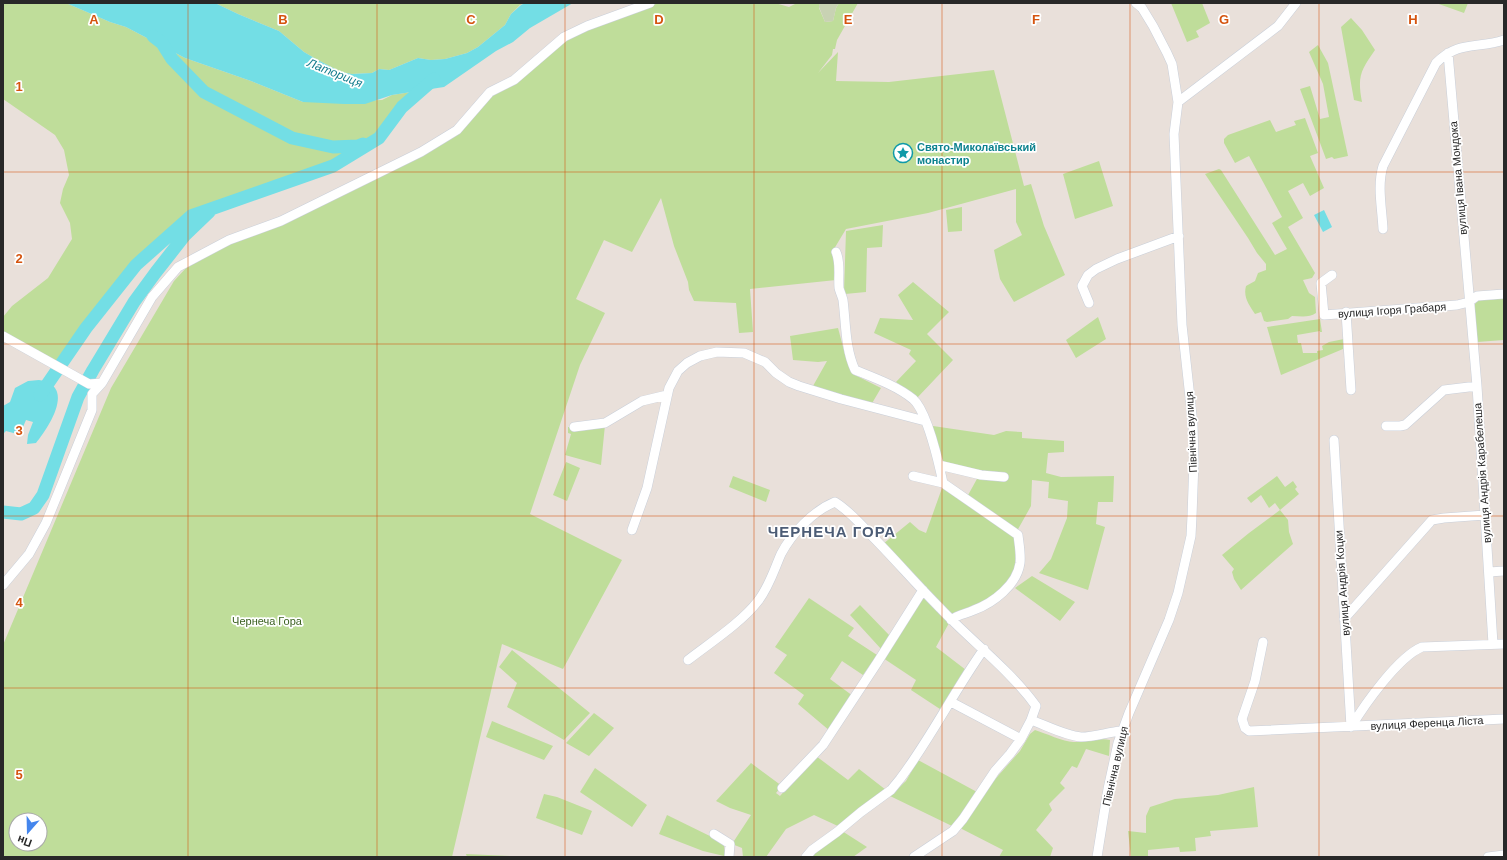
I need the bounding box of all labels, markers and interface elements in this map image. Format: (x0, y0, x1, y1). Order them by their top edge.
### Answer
text: A (89, 12, 99, 27)
text: B (278, 12, 288, 27)
text: C (466, 12, 476, 27)
text: D (654, 12, 664, 27)
text: E (844, 12, 853, 27)
text: F (1032, 12, 1040, 27)
text: G (1219, 12, 1229, 27)
text: H (1408, 12, 1418, 27)
water label: Латориця (305, 55, 365, 91)
text: 1 (15, 79, 23, 94)
street label: вулиця Івана Мондока (1447, 120, 1469, 235)
place label: Свято-Миколаївський монастир (917, 141, 1036, 166)
place icon: Свято-Миколаївський монастир (892, 142, 914, 164)
text: 2 (15, 251, 23, 266)
street label: вулиця Ігоря Грабаря (1338, 300, 1447, 320)
street label: Північна вулиця (1183, 391, 1199, 473)
street label: вулиця Андрія Карабелеша (1471, 402, 1493, 543)
text: 3 (15, 423, 23, 438)
district label: ЧЕРНЕЧА ГОРА (768, 523, 896, 540)
street label: вулиця Андрія Коцки (1332, 530, 1352, 636)
text: 4 (15, 595, 23, 610)
park label: Чернеча Гора (232, 615, 303, 627)
street label: вулиця Ференца Ліста (1370, 714, 1485, 732)
street label: Північна вулиця (1100, 725, 1130, 807)
text: 5 (15, 767, 23, 782)
north arrow (8, 812, 48, 852)
text: Пн (16, 833, 33, 850)

